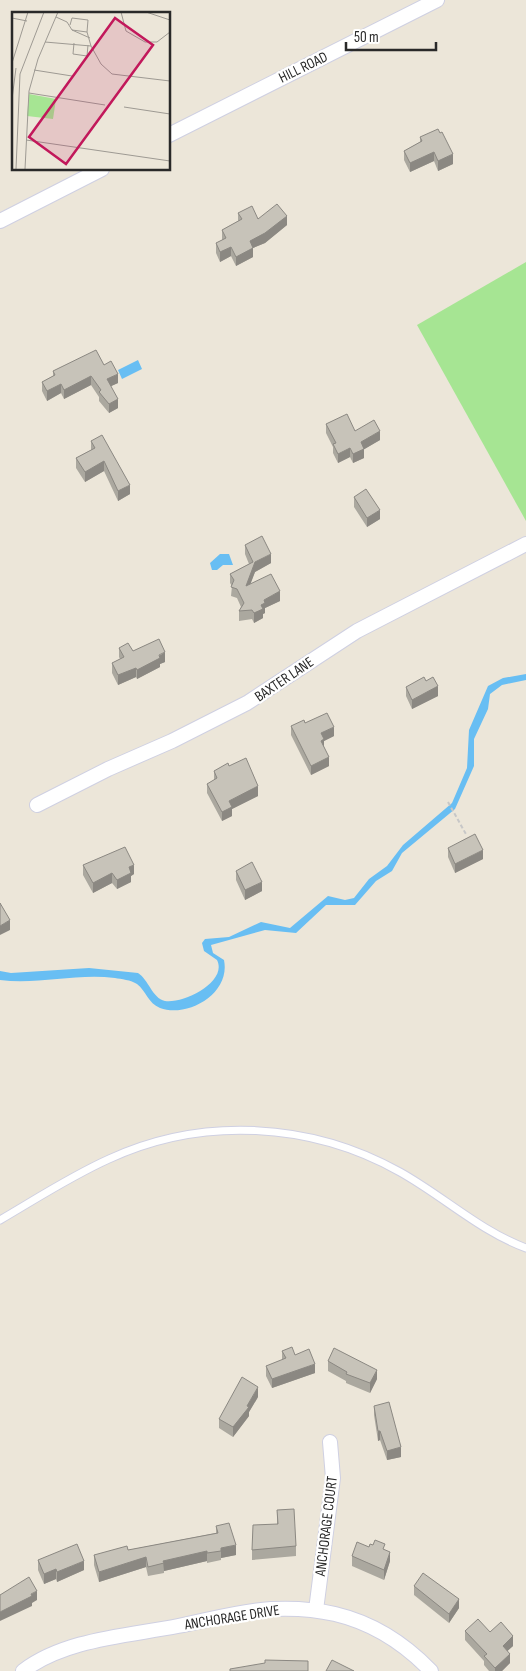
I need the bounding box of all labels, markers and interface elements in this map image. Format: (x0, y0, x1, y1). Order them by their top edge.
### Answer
inset map (12, 12, 170, 170)
scale bar (346, 20, 436, 52)
text: 50 m (354, 28, 379, 47)
street label: HILL ROAD (276, 47, 331, 87)
street label: BAXTER LANE (251, 653, 317, 706)
street label: ANCHORAGE COURT (311, 1475, 342, 1578)
street label: ANCHORAGE DRIVE (182, 1601, 281, 1635)

